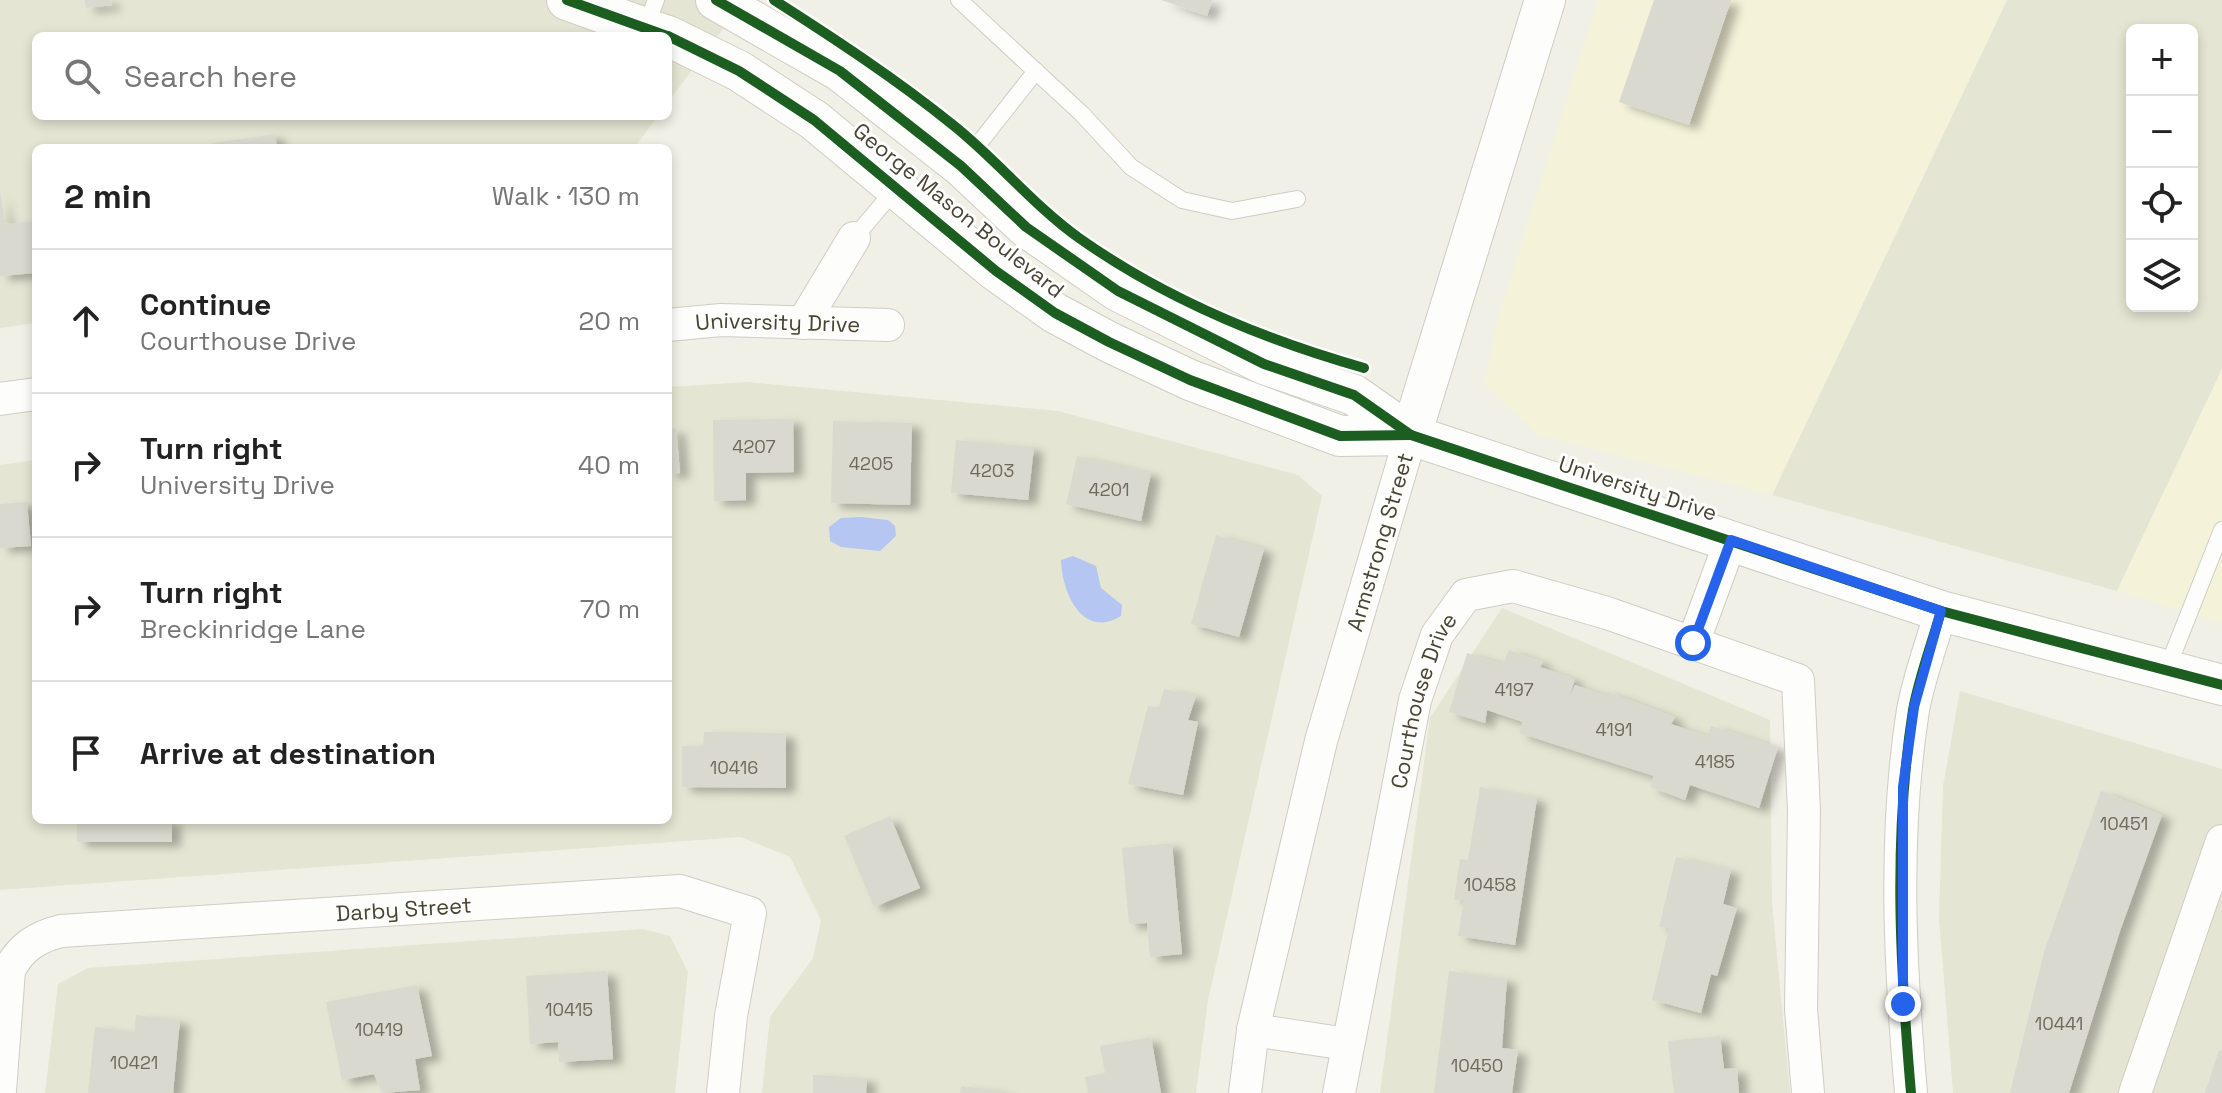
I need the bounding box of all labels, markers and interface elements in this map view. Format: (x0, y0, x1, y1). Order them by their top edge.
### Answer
map controls (2126, 24, 2198, 312)
button: + (2126, 24, 2198, 96)
search box (32, 32, 672, 120)
icon: search (60, 54, 104, 98)
text: Search here (124, 57, 297, 96)
button: − (2126, 96, 2198, 168)
street label: George Mason Boulevard (848, 116, 1070, 304)
button: locate (2126, 168, 2198, 240)
text: 2 min (64, 175, 152, 218)
text: Walk · 130 m (492, 179, 640, 213)
button: layers (2126, 240, 2198, 312)
text: Continue (140, 285, 271, 324)
icon: ahead (64, 299, 108, 343)
text: 20 m (579, 304, 640, 338)
street label: University Drive (694, 306, 861, 338)
text: Courthouse Drive (140, 324, 356, 358)
text: Turn right (140, 429, 283, 468)
house number: 4207 (732, 435, 776, 458)
icon: right (64, 443, 108, 487)
text: 40 m (578, 448, 640, 482)
street label: Armstrong Street (1340, 449, 1419, 634)
street label: University Drive (1555, 449, 1721, 527)
house number: 4205 (849, 452, 893, 475)
house number: 4203 (970, 459, 1014, 482)
text: University Drive (140, 468, 335, 502)
house number: 4201 (1088, 478, 1130, 501)
text: Turn right (140, 573, 283, 612)
icon: right (64, 587, 108, 631)
text: 70 m (580, 592, 640, 626)
street label: Courthouse Drive (1384, 607, 1463, 791)
text: Breckinridge Lane (140, 612, 366, 646)
route start (1675, 625, 1711, 661)
house number: 4197 (1494, 678, 1534, 701)
house number: 4191 (1596, 718, 1632, 741)
icon: arrive (64, 731, 108, 775)
text: Arrive at destination (140, 734, 436, 773)
house number: 4185 (1695, 750, 1735, 773)
house number: 10416 (710, 756, 758, 779)
house number: 10451 (2100, 812, 2148, 835)
house number: 10458 (1464, 873, 1516, 896)
street label: Darby Street (335, 890, 472, 927)
route end (1885, 986, 1921, 1022)
house number: 10415 (545, 998, 593, 1021)
house number: 10441 (2035, 1012, 2083, 1035)
house number: 10419 (355, 1018, 403, 1041)
house number: 10421 (110, 1051, 158, 1074)
house number: 10450 (1451, 1054, 1503, 1077)

